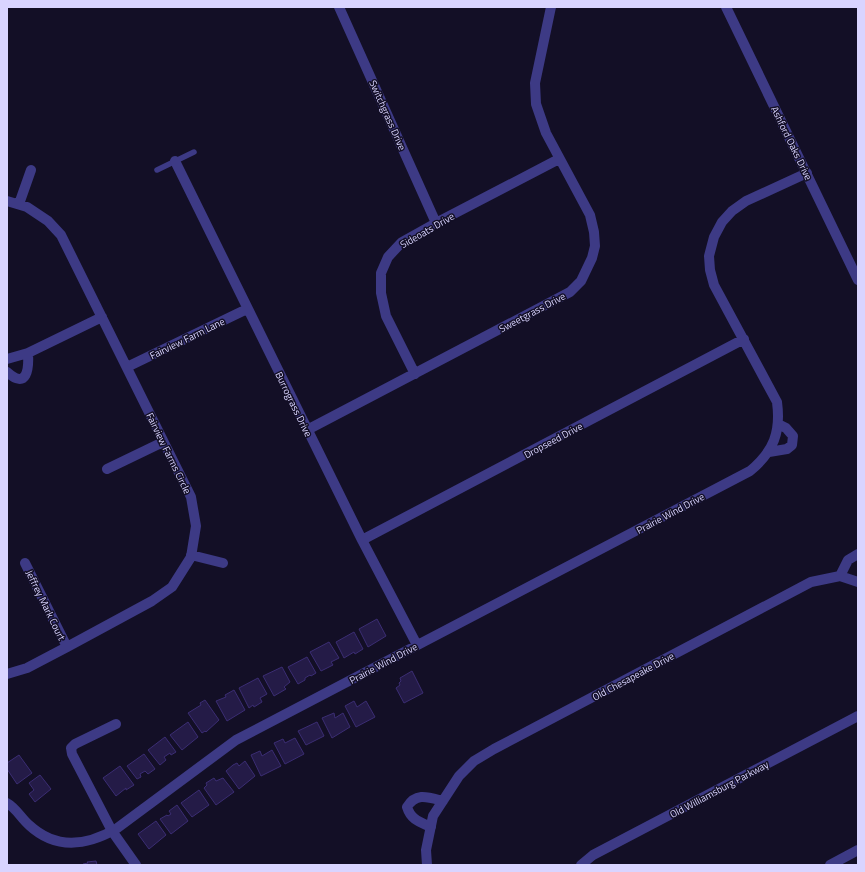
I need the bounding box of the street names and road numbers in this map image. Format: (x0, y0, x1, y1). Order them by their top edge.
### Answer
street label: Switchgrass Drive (365, 78, 410, 153)
street label: Ashford Oaks Drive (767, 104, 816, 183)
street label: Sideoats Drive (397, 209, 457, 252)
street label: Sweetgrass Drive (496, 289, 568, 336)
street label: Fairview Farm Lane (147, 314, 227, 363)
street label: Burrograss Drive (271, 369, 316, 439)
street label: Fairview Farms Circle (142, 410, 195, 496)
street label: Dropseed Drive (521, 419, 585, 462)
street label: Prairie Wind Drive (633, 489, 707, 538)
street label: Jeffrey Mark Court (22, 567, 69, 643)
street label: Prairie Wind Drive (346, 639, 420, 688)
street label: Old Chesapeake Drive (590, 648, 677, 704)
street label: Old Williamsburg Parkway (667, 757, 771, 822)

